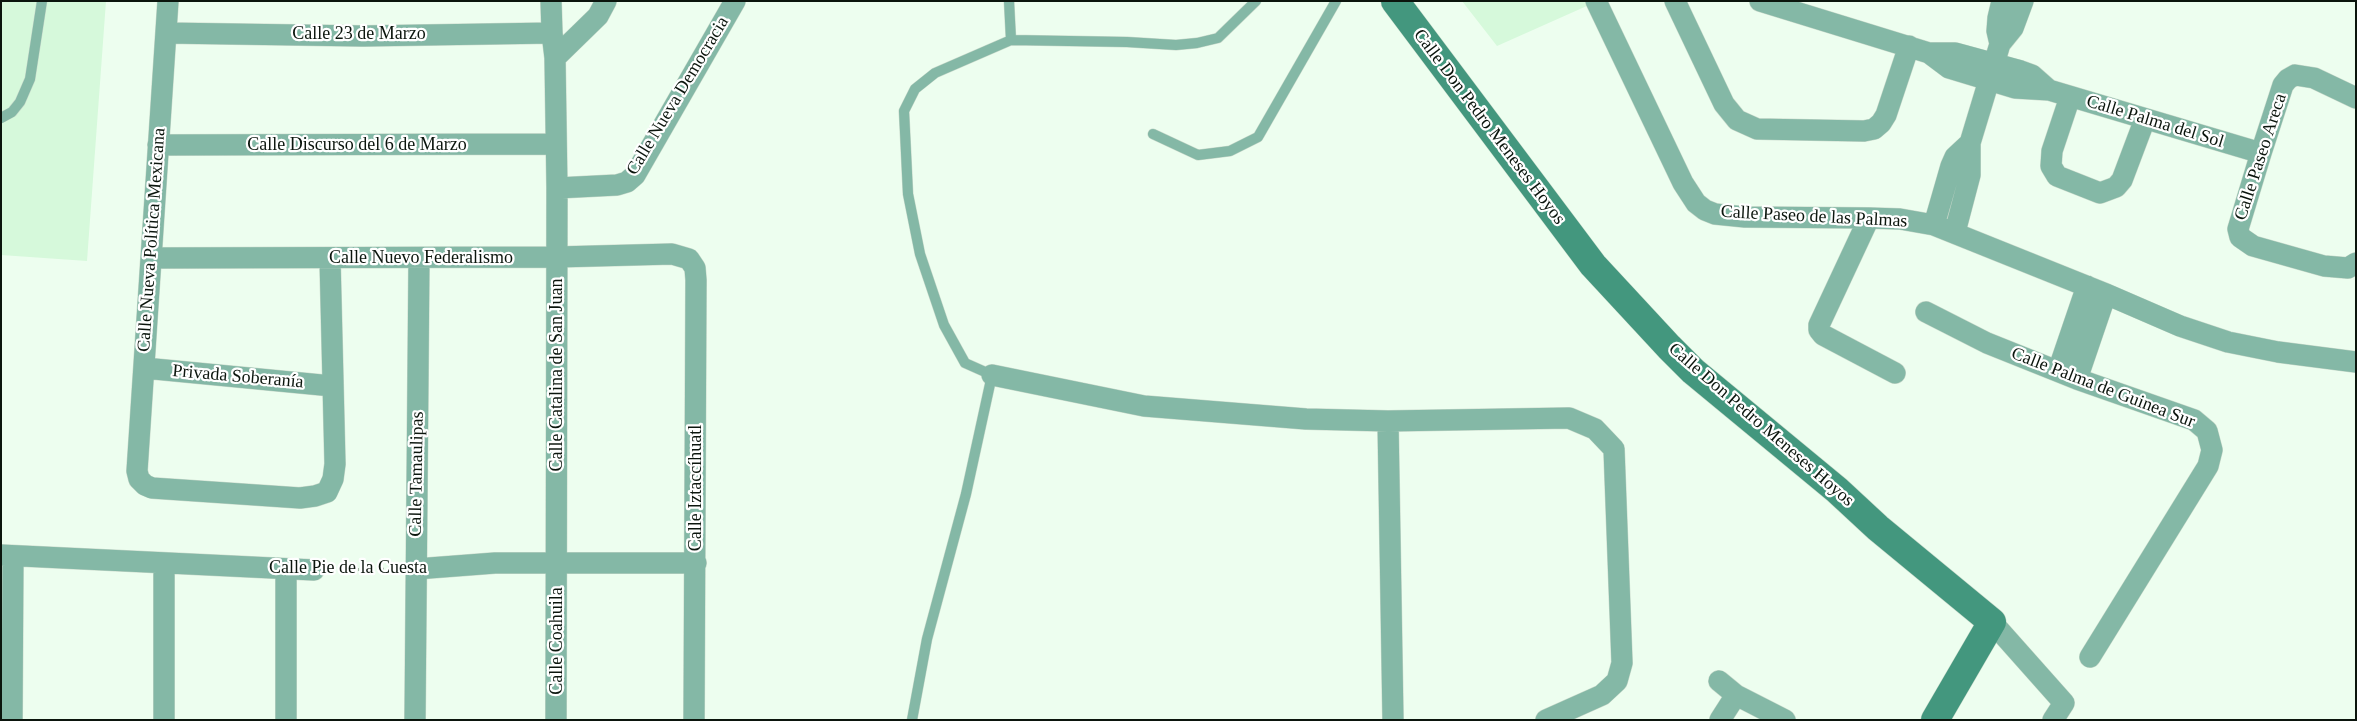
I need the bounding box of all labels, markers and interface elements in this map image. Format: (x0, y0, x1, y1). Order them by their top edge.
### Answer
street label: Calle Nueva Democracia (622, 13, 734, 179)
street label: Calle 23 de Marzo (292, 23, 426, 45)
street label: Calle Don Pedro Meneses Hoyos (1408, 25, 1570, 229)
street label: Calle Palma del Sol (2084, 91, 2226, 153)
street label: Calle Paseo Areca (2230, 91, 2292, 223)
street label: Calle Nueva Política Mexicana (133, 127, 171, 353)
street label: Calle Discurso del 6 de Marzo (247, 134, 467, 156)
street label: Calle Paseo de las Palmas (1720, 201, 1908, 233)
street label: Calle Nuevo Federalismo (329, 247, 513, 269)
street label: Calle Catalina de San Juan (546, 279, 568, 471)
street label: Calle Don Pedro Meneses Hoyos (1664, 338, 1858, 512)
street label: Calle Palma de Guinea Sur (2008, 343, 2198, 433)
street label: Privada Soberanía (172, 361, 304, 393)
street label: Calle Tamaulipas (405, 411, 429, 537)
street label: Calle Iztaccíhuatl (685, 425, 707, 551)
street label: Calle Pie de la Cuesta (269, 557, 427, 579)
street label: Calle Coahuila (546, 587, 568, 695)

